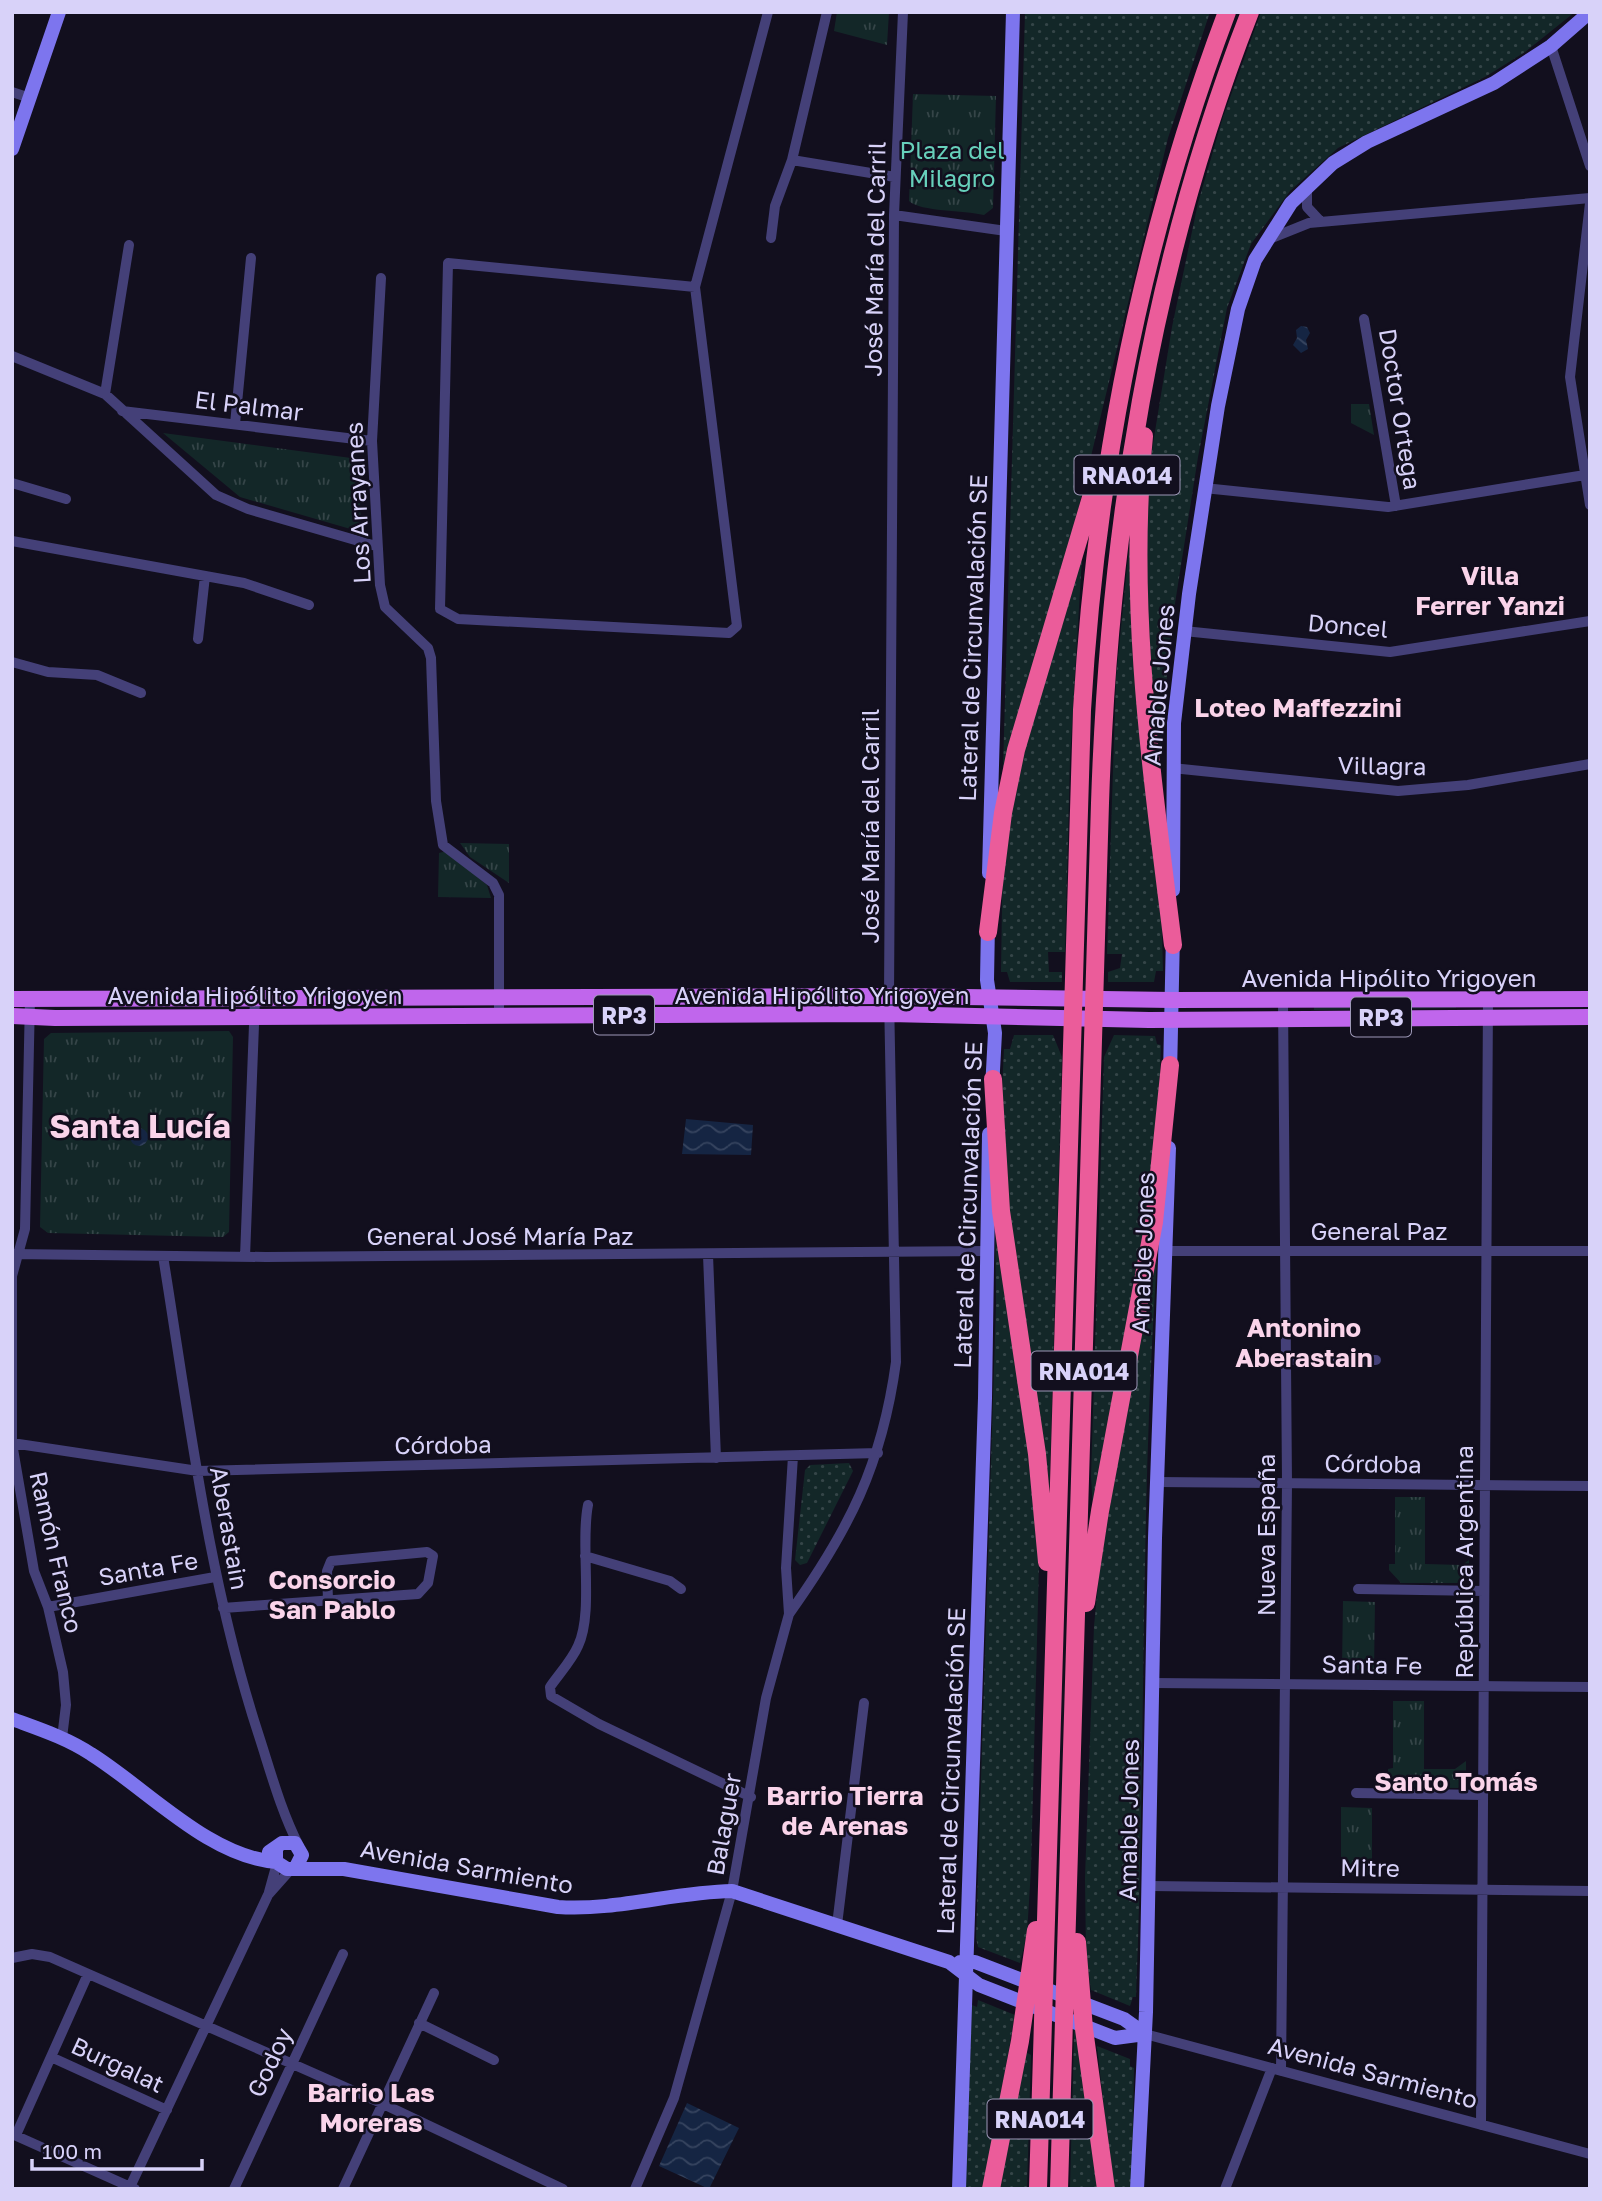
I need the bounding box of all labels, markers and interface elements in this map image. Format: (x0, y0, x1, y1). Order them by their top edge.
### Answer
park label: Plaza del Milagro (899, 135, 1005, 192)
street label: José María del Carril (857, 141, 891, 377)
street label: Doctor Ortega (1374, 326, 1428, 492)
street label: El Palmar (193, 384, 305, 426)
street label: Los Arrayanes (338, 421, 376, 585)
road number: RNA014 (1074, 456, 1180, 495)
street label: Lateral de Circunvalación SE (952, 474, 992, 802)
district label: Villa Ferrer Yanzi (1415, 560, 1565, 621)
street label: Amable Jones (1136, 603, 1180, 767)
street label: Doncel (1307, 607, 1389, 643)
district label: Loteo Maffezzini (1194, 692, 1402, 723)
street label: José María del Carril (855, 709, 884, 943)
street label: Villagra (1337, 750, 1427, 780)
street label: Avenida Hipólito Yrigoyen (1241, 963, 1537, 992)
street label: Avenida Hipólito Yrigoyen (107, 980, 403, 1009)
street label: Avenida Hipólito Yrigoyen (674, 980, 970, 1009)
road number: RP3 (594, 996, 654, 1034)
road number: RP3 (1351, 998, 1411, 1036)
street label: Lateral de Circunvalación SE (947, 1041, 987, 1369)
district label: Santa Lucía (49, 1107, 231, 1145)
street label: Amable Jones (1125, 1171, 1159, 1335)
street label: General Paz (1310, 1216, 1448, 1245)
street label: General José María Paz (366, 1221, 634, 1250)
district label: Antonino Aberastain (1235, 1312, 1373, 1373)
road number: RNA014 (1032, 1352, 1136, 1390)
street label: Córdoba (394, 1429, 492, 1459)
street label: República Argentina (1449, 1445, 1478, 1679)
street label: Córdoba (1324, 1448, 1422, 1478)
street label: Nueva España (1251, 1454, 1280, 1616)
street label: Aberastain (205, 1464, 255, 1592)
street label: Ramón Franco (24, 1468, 90, 1636)
street label: Santa Fe (96, 1545, 200, 1591)
district label: Consorcio San Pablo (268, 1564, 396, 1625)
street label: Lateral de Circunvalación SE (930, 1607, 970, 1935)
street label: Santa Fe (1321, 1649, 1423, 1679)
street label: Amable Jones (1112, 1739, 1144, 1901)
district label: Santo Tomás (1374, 1766, 1538, 1797)
street label: Balaguer (700, 1771, 746, 1877)
district label: Barrio Tierra de Arenas (766, 1780, 924, 1841)
street label: Avenida Sarmiento (358, 1833, 576, 1899)
street label: Mitre (1340, 1852, 1400, 1882)
street label: Godoy (240, 2023, 298, 2101)
street label: Burgalat (67, 2030, 169, 2098)
street label: Avenida Sarmiento (1265, 2030, 1481, 2114)
district label: Barrio Las Moreras (307, 2077, 435, 2138)
road number: RNA014 (988, 2100, 1092, 2138)
scale bar (32, 2128, 201, 2172)
text: 100 m (42, 2138, 102, 2164)

